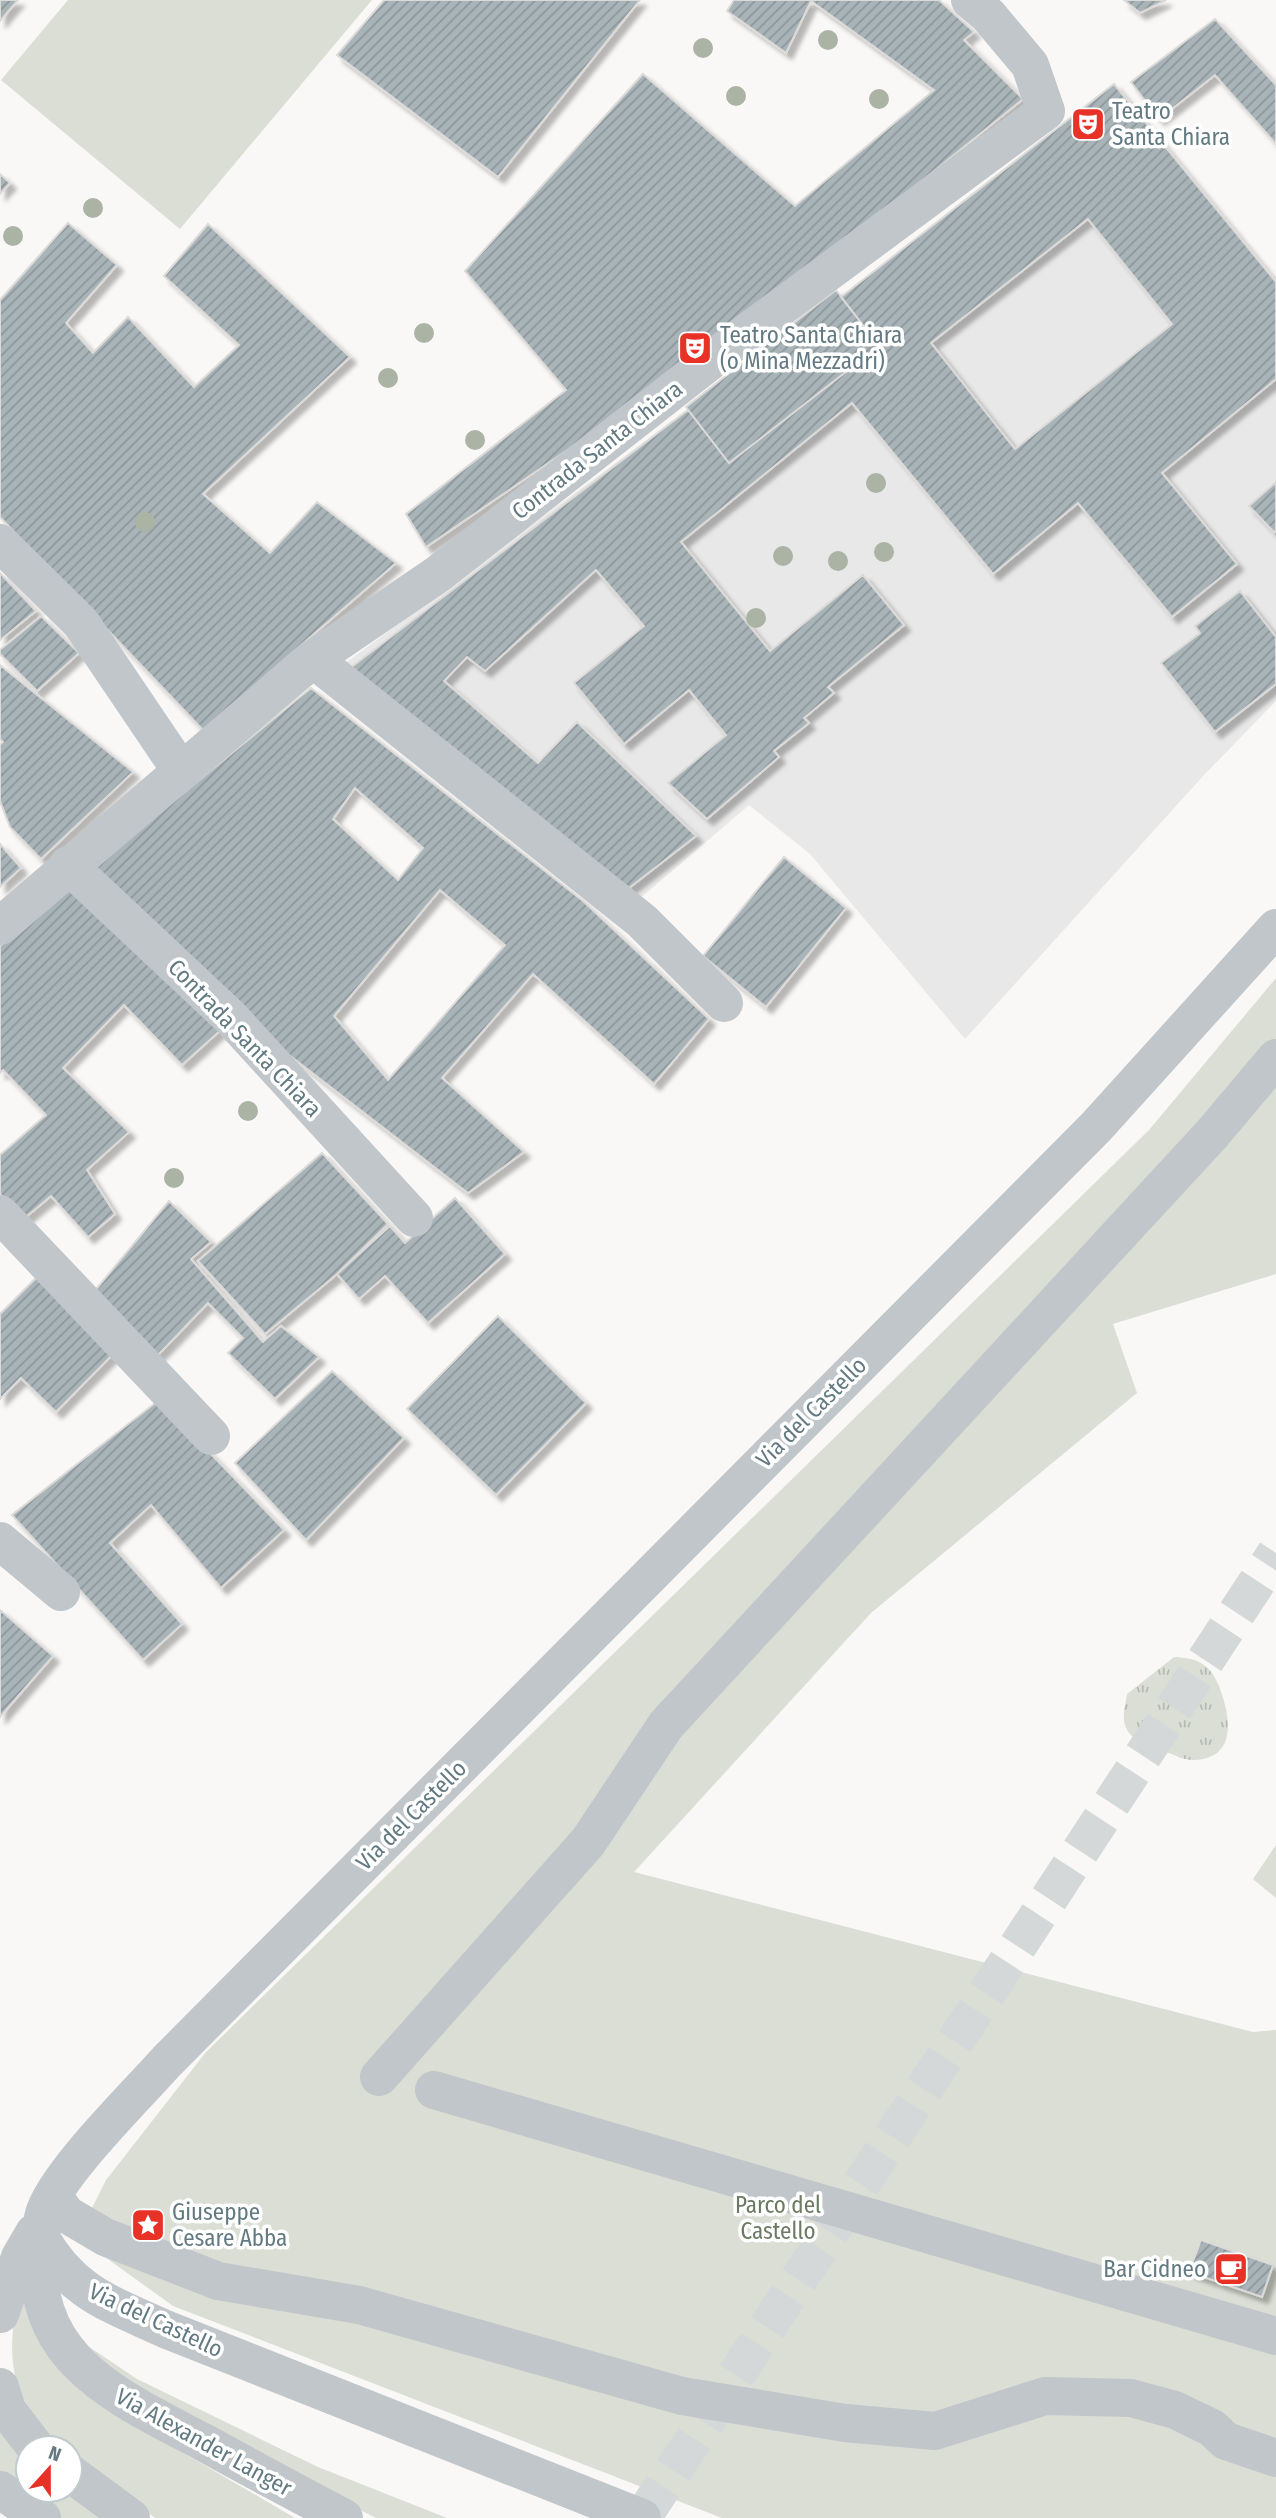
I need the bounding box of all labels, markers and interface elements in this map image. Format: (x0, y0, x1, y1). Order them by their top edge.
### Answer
place label: Teatro Santa Chiara (1112, 97, 1230, 151)
theatre icon: Teatro Santa Chiara (1069, 105, 1107, 143)
place label: Teatro Santa Chiara (o Mina Mezzadri) (720, 321, 902, 375)
theatre icon: Teatro Santa Chiara (o Mina Mezzadri) (676, 329, 714, 367)
street label: Contrada Santa Chiara (506, 375, 688, 525)
street label: Contrada Santa Chiara (162, 953, 328, 1123)
street label: Via del Castello (750, 1351, 872, 1473)
street label: Via del Castello (350, 1754, 472, 1876)
park label: Parco del Castello (735, 2191, 821, 2245)
place label: Giuseppe Cesare Abba (172, 2198, 287, 2252)
place icon: Giuseppe Cesare Abba (129, 2206, 167, 2244)
cafe icon: Bar Cidneo (1212, 2250, 1250, 2288)
place label: Bar Cidneo (1103, 2255, 1206, 2283)
street label: Via del Castello (85, 2277, 227, 2363)
street label: Via Alexander Langer (111, 2382, 297, 2502)
north arrow (14, 2434, 84, 2504)
text: N (45, 2441, 64, 2466)

